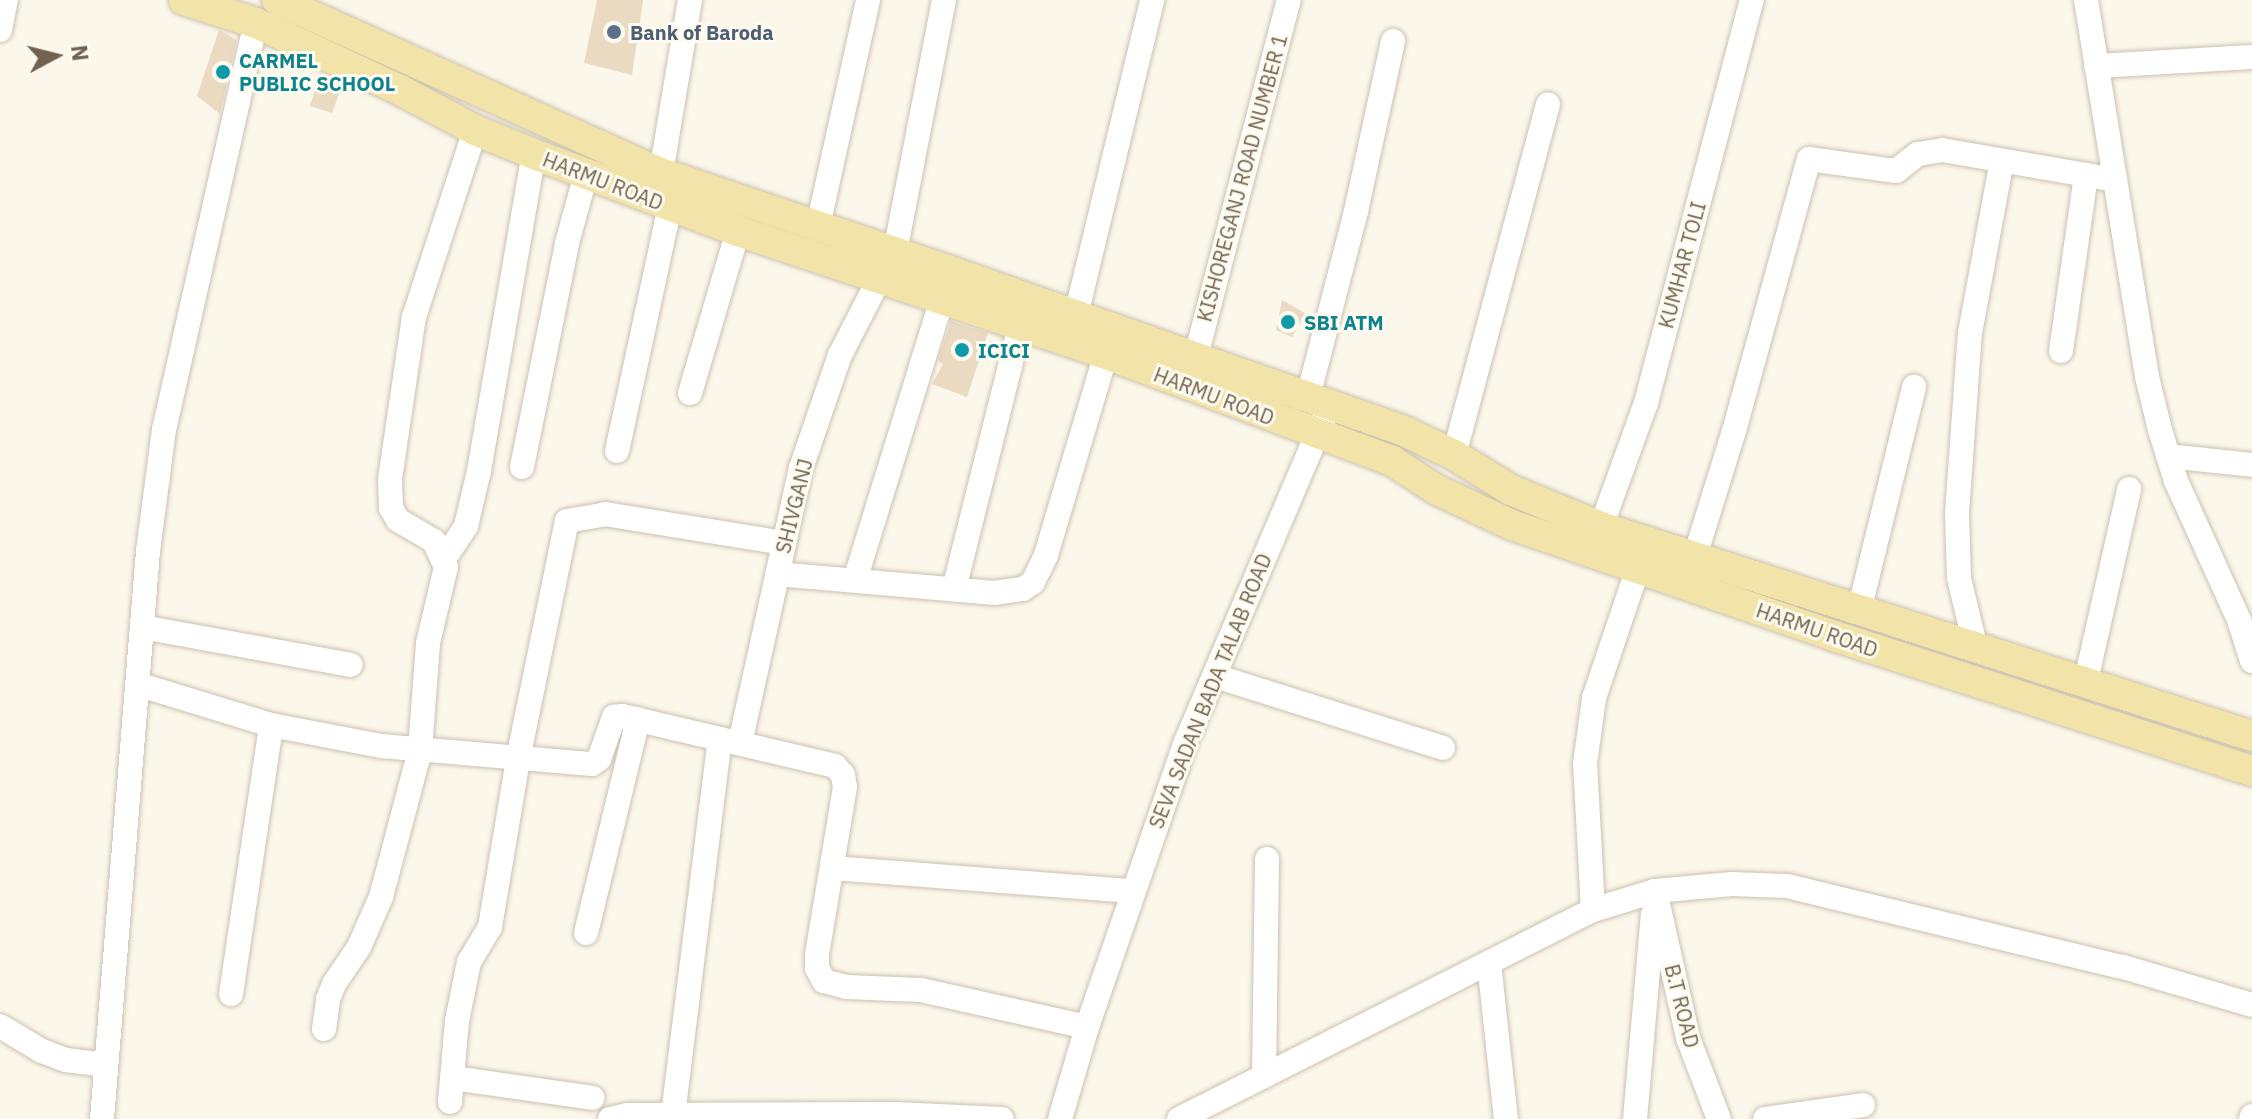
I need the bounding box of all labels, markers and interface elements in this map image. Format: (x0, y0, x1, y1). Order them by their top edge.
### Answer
north arrow (16, 16, 96, 96)
place label: Bank of Baroda (630, 20, 774, 44)
marker: Bank of Baroda (605, 23, 623, 41)
street label: KISHOREGANJ ROAD NUMBER 1 (1192, 32, 1292, 324)
text: N (65, 43, 96, 63)
place label: CARMEL PUBLIC SCHOOL (239, 48, 395, 95)
marker: CARMEL PUBLIC SCHOOL (214, 63, 232, 81)
street label: HARMU ROAD (539, 147, 667, 215)
street label: KUMHAR TOLI (1654, 199, 1710, 331)
place label: SBI ATM (1304, 310, 1384, 334)
marker: SBI ATM (1279, 313, 1297, 331)
place label: ICICI (978, 338, 1030, 362)
marker: ICICI (953, 341, 971, 359)
street label: HARMU ROAD (1150, 362, 1278, 430)
street label: SHIVGANJ (771, 456, 817, 556)
street label: SEVA SADAN BADA TALAB ROAD (1144, 550, 1276, 832)
street label: HARMU ROAD (1753, 598, 1881, 662)
street label: B.T ROAD (1660, 962, 1704, 1050)

